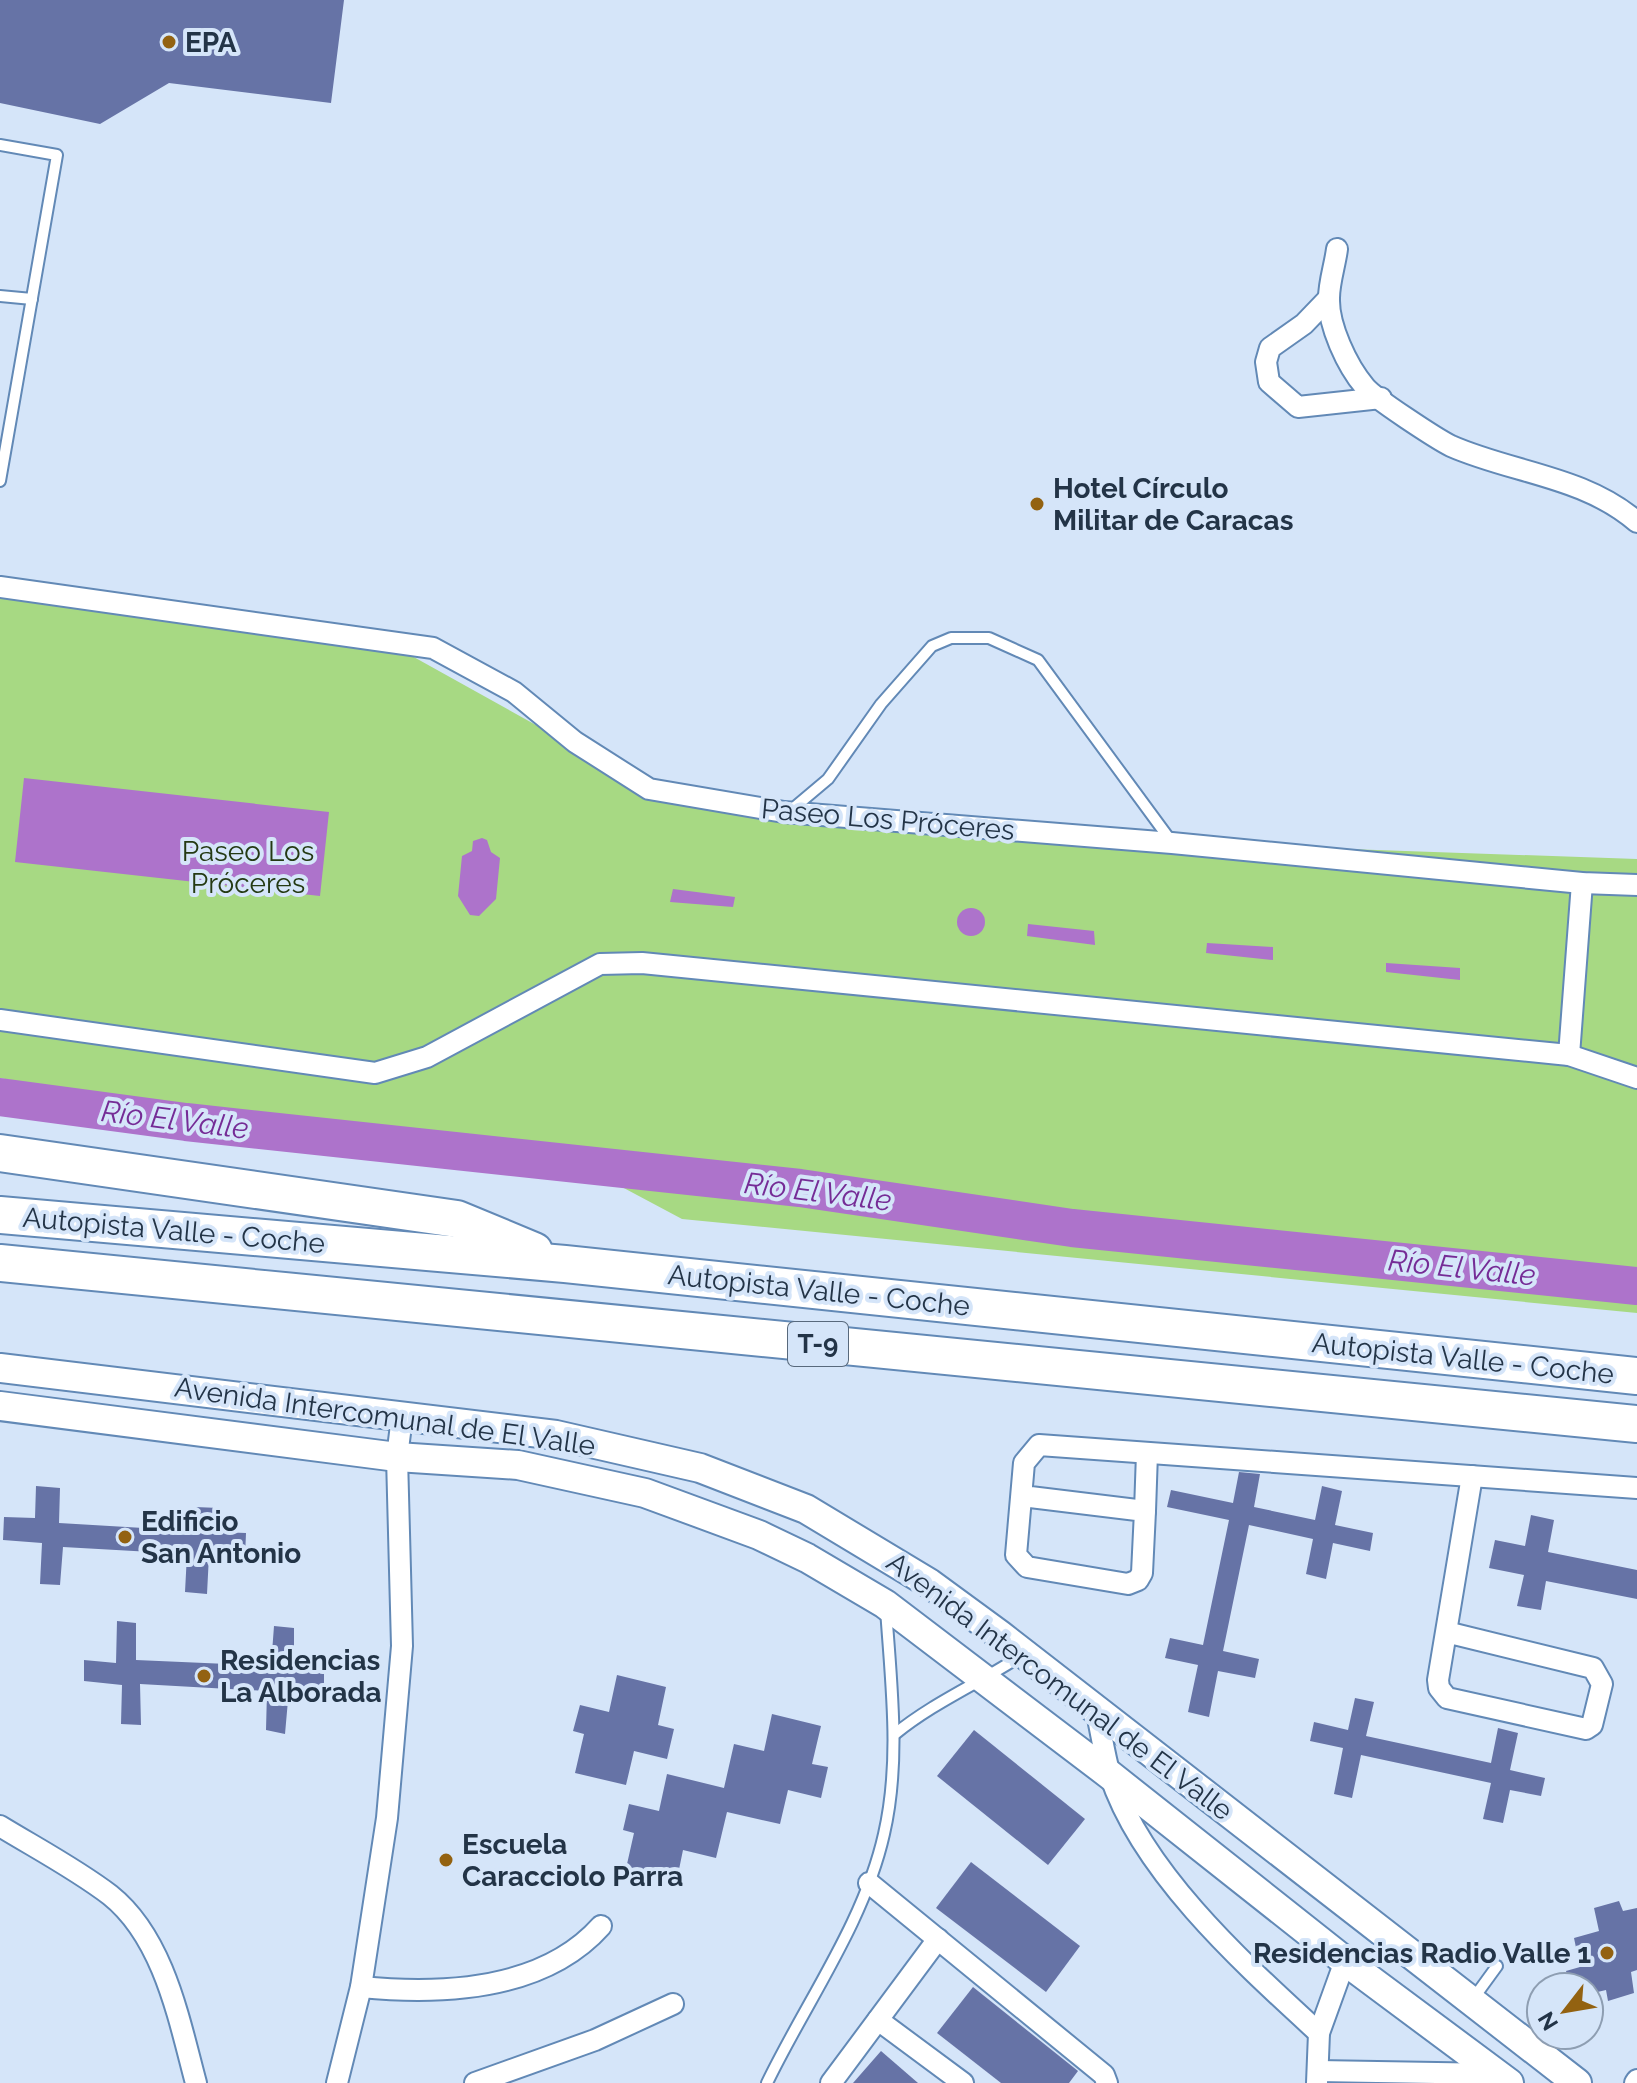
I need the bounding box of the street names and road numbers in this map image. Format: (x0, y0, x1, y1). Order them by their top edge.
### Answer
street label: Paseo Los Próceres (760, 792, 1016, 847)
street label: Autopista Valle - Coche (21, 1201, 326, 1260)
street label: Autopista Valle - Coche (666, 1258, 972, 1323)
road number: T-9 (788, 1322, 848, 1366)
street label: Autopista Valle - Coche (1310, 1326, 1616, 1391)
street label: Avenida Intercomunal de El Valle (172, 1371, 597, 1462)
street label: Avenida Intercomunal de El Valle (880, 1546, 1239, 1827)

